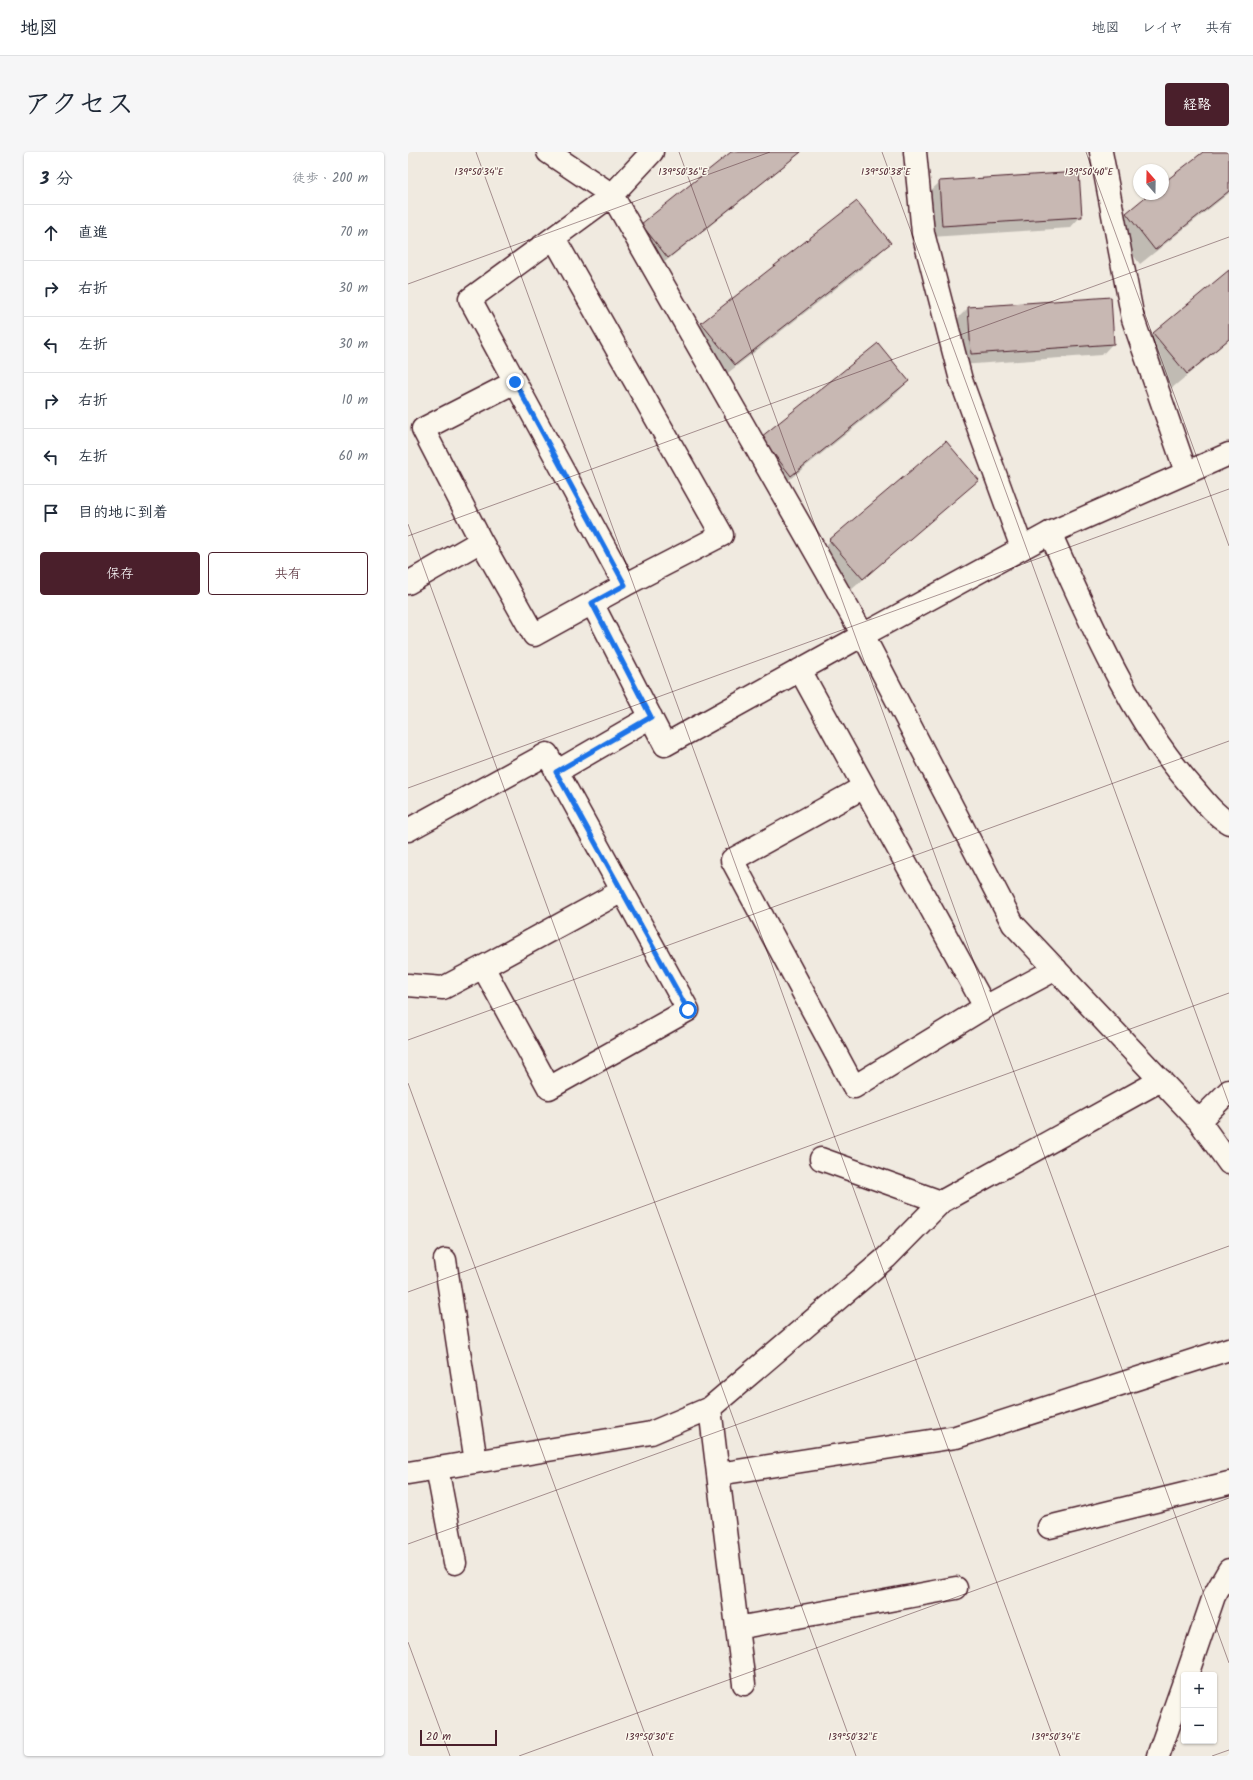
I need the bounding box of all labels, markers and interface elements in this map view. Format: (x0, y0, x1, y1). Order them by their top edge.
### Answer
text: 地図 (20, 14, 58, 44)
text: 地図 (1092, 17, 1120, 39)
text: レイヤ (1142, 17, 1183, 39)
text: 共有 (1205, 17, 1233, 39)
text: アクセス (24, 83, 134, 128)
button: 経路 (1165, 83, 1229, 126)
text: 139°50'34"E (454, 164, 505, 180)
text: 139°50'36"E (658, 164, 709, 180)
text: 139°50'38"E (861, 164, 912, 180)
text: 139°50'40"E (1065, 164, 1114, 180)
north arrow (1133, 164, 1169, 200)
text: 3 分 (40, 166, 73, 193)
text: 徒歩 · 200 m (292, 168, 368, 189)
text: 直進 (78, 221, 108, 245)
icon: ahead (40, 222, 62, 244)
text: 70 m (340, 222, 368, 243)
text: 右折 (78, 277, 108, 301)
icon: right (40, 278, 62, 300)
text: 30 m (339, 278, 368, 299)
text: 左折 (78, 333, 108, 357)
icon: left (40, 334, 62, 356)
text: 30 m (339, 334, 368, 355)
route end (506, 373, 524, 391)
text: 右折 (78, 389, 108, 413)
icon: right (40, 390, 62, 412)
text: 10 m (342, 390, 368, 411)
text: 左折 (78, 445, 108, 469)
icon: left (40, 446, 62, 468)
text: 60 m (339, 446, 368, 467)
text: 目的地に到着 (78, 501, 168, 525)
icon: arrive (40, 502, 62, 524)
button: 保存 (40, 552, 200, 595)
button: 共有 (208, 552, 368, 595)
route start (679, 1001, 697, 1019)
map controls (1181, 1672, 1217, 1744)
button: + (1181, 1672, 1217, 1708)
button: − (1181, 1708, 1217, 1744)
scale bar (420, 1728, 497, 1747)
text: 20 m (426, 1728, 451, 1746)
text: 139°50'30"E (626, 1729, 676, 1745)
text: 139°50'32"E (828, 1729, 879, 1745)
text: 139°50'34"E (1031, 1729, 1082, 1745)

